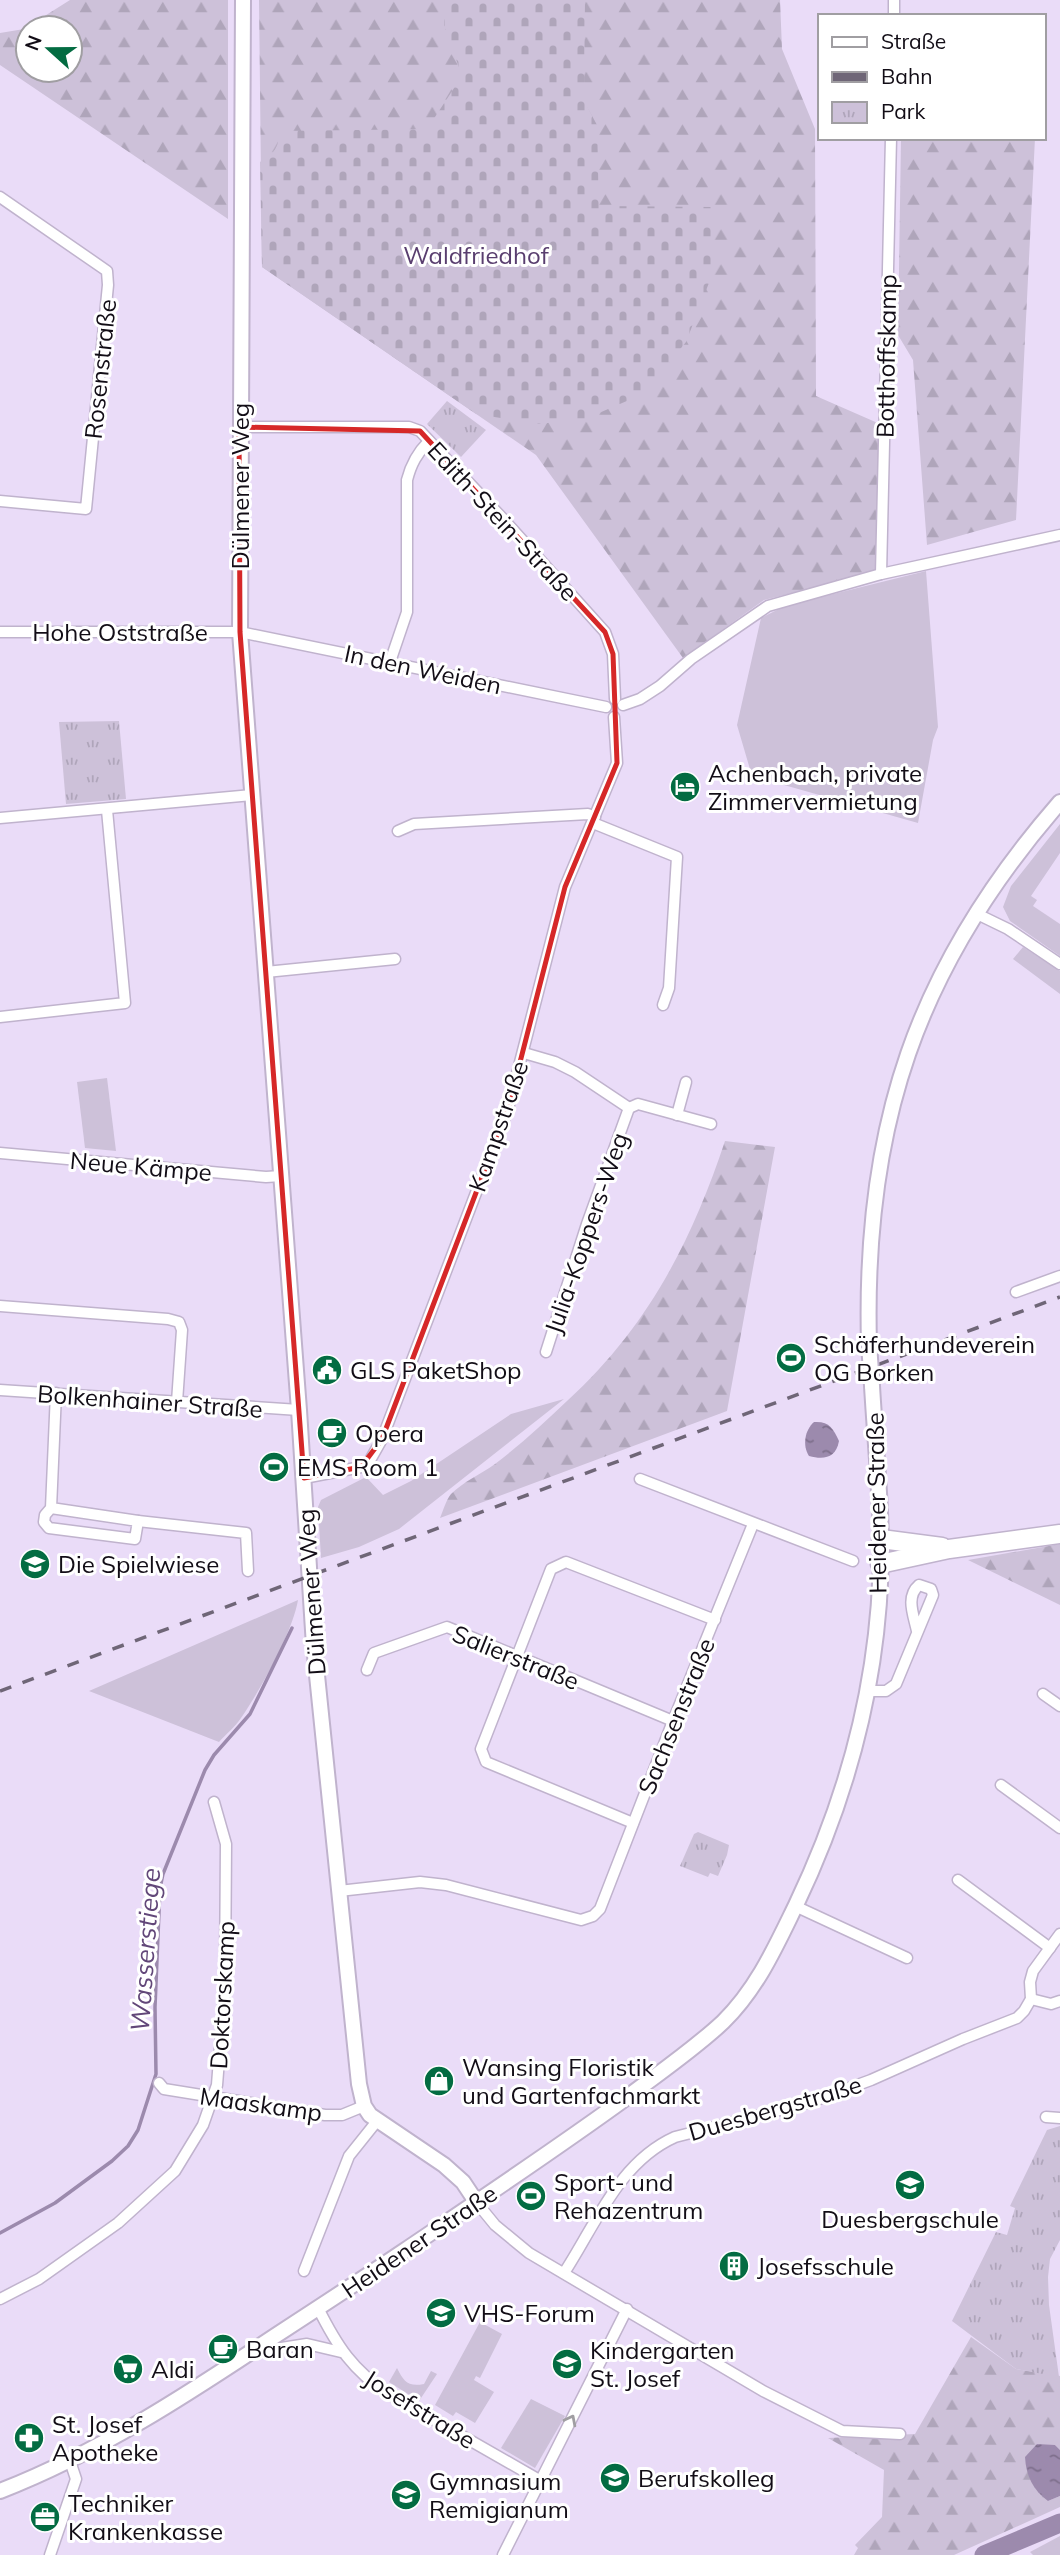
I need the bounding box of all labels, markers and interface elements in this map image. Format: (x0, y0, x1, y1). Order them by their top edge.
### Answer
north arrow (14, 14, 84, 84)
legend (818, 14, 1046, 140)
text: Straße (881, 28, 946, 54)
text: N (19, 32, 47, 54)
text: Bahn (881, 63, 933, 89)
text: Park (881, 98, 925, 124)
park label: Waldfriedhof (403, 240, 550, 270)
street label: Botthoffskamp (870, 274, 902, 438)
street label: Rosenstraße (78, 298, 122, 440)
street label: Dülmener Weg (225, 403, 255, 569)
street label: Edith-Stein-Straße (422, 435, 584, 607)
street label: Hohe Oststraße (32, 617, 208, 647)
street label: In den Weiden (342, 638, 504, 700)
place label: Achenbach, private Zimmervermietung (708, 758, 922, 816)
hotel icon: Achenbach, private Zimmervermietung (668, 770, 702, 804)
street label: Kampstraße (462, 1057, 534, 1195)
street label: Julia-Koppers-Weg (538, 1128, 634, 1338)
street label: Neue Kämpe (69, 1145, 213, 1187)
place label: Schäferhundeverein OG Borken (814, 1329, 1035, 1387)
sports icon: Schäferhundeverein OG Borken (774, 1341, 808, 1375)
public building icon: GLS PaketShop (310, 1353, 344, 1387)
place label: GLS PaketShop (350, 1355, 522, 1385)
street label: Bolkenhainer Straße (36, 1378, 264, 1424)
street label: Heidener Straße (859, 1412, 893, 1594)
cafe icon: Opera (315, 1416, 349, 1450)
place label: Opera (355, 1418, 424, 1448)
sports icon: EMS Room 1 (257, 1450, 291, 1484)
place label: EMS Room 1 (297, 1452, 438, 1482)
street label: Dülmener Weg (290, 1508, 332, 1676)
school or university icon: Die Spielwiese (18, 1547, 52, 1581)
place label: Die Spielwiese (58, 1549, 219, 1579)
street label: Salierstraße (448, 1618, 584, 1696)
street label: Sachsenstraße (631, 1634, 721, 1798)
water label: Wasserstiege (123, 1867, 167, 2033)
street label: Doktorskamp (203, 1920, 241, 2070)
place label: Wansing Floristik und Gartenfachmarkt (462, 2052, 700, 2110)
shop icon: Wansing Floristik und Gartenfachmarkt (422, 2064, 456, 2098)
street label: Duesbergstraße (685, 2069, 865, 2147)
street label: Maaskamp (198, 2081, 324, 2127)
place label: Sport- und Rehazentrum (554, 2167, 703, 2225)
school or university icon: Duesbergschule (893, 2168, 927, 2202)
street label: Heidener Straße (335, 2178, 503, 2304)
sports icon: Sport- und Rehazentrum (514, 2179, 548, 2213)
place label: Duesbergschule (821, 2204, 999, 2234)
building icon: Josefsschule (717, 2249, 751, 2283)
place label: Josefsschule (757, 2251, 894, 2281)
school or university icon: VHS-Forum (424, 2296, 458, 2330)
place label: VHS-Forum (464, 2298, 595, 2328)
cafe icon: Baran (206, 2332, 240, 2366)
place label: Baran (246, 2334, 314, 2364)
place label: Kindergarten St. Josef (590, 2335, 735, 2393)
school or university icon: Kindergarten St. Josef (550, 2347, 584, 2381)
supermarket icon: Aldi (111, 2352, 145, 2386)
place label: Aldi (151, 2354, 194, 2384)
street label: Josefstraße (359, 2363, 481, 2455)
place label: St. Josef Apotheke (52, 2409, 158, 2467)
one-way arrow (563, 2415, 577, 2427)
pharmacy icon: St. Josef Apotheke (12, 2421, 46, 2455)
school or university icon: Berufskolleg (598, 2461, 632, 2495)
place label: Berufskolleg (638, 2463, 775, 2493)
place label: Gymnasium Remigianum (429, 2466, 569, 2524)
school or university icon: Gymnasium Remigianum (389, 2478, 423, 2512)
place label: Techniker Krankenkasse (68, 2488, 223, 2546)
office icon: Techniker Krankenkasse (28, 2500, 62, 2534)

